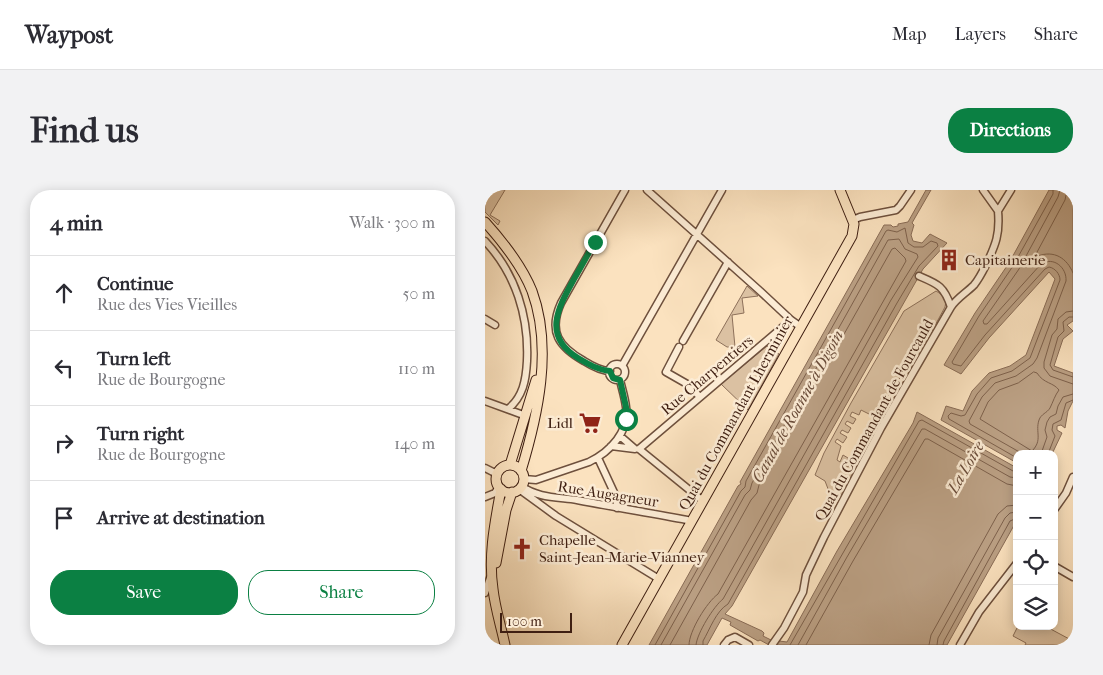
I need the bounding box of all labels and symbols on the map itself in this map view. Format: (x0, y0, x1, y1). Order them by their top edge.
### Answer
route end (584, 231, 607, 254)
building icon: Capitainerie (936, 247, 962, 273)
place label: Capitainerie (965, 251, 1046, 269)
street label: Quai du Commandant Lherminier (675, 312, 797, 513)
street label: Quai du Commandant de Fourcauld (811, 315, 938, 524)
water label: Canal de Roanne à Digoin (748, 327, 847, 486)
street label: Rue Charpentiers (657, 331, 757, 419)
route start (615, 408, 638, 431)
supermarket icon: Lidl (577, 410, 603, 436)
place label: Lidl (547, 414, 573, 432)
water label: La Loire (942, 437, 988, 498)
street label: Rue Augagneur (556, 477, 660, 511)
place label: Chapelle Saint-Jean-Marie-Vianney (539, 531, 706, 566)
church icon: Chapelle Saint-Jean-Marie-Vianney (509, 536, 535, 562)
scale bar (500, 610, 573, 633)

